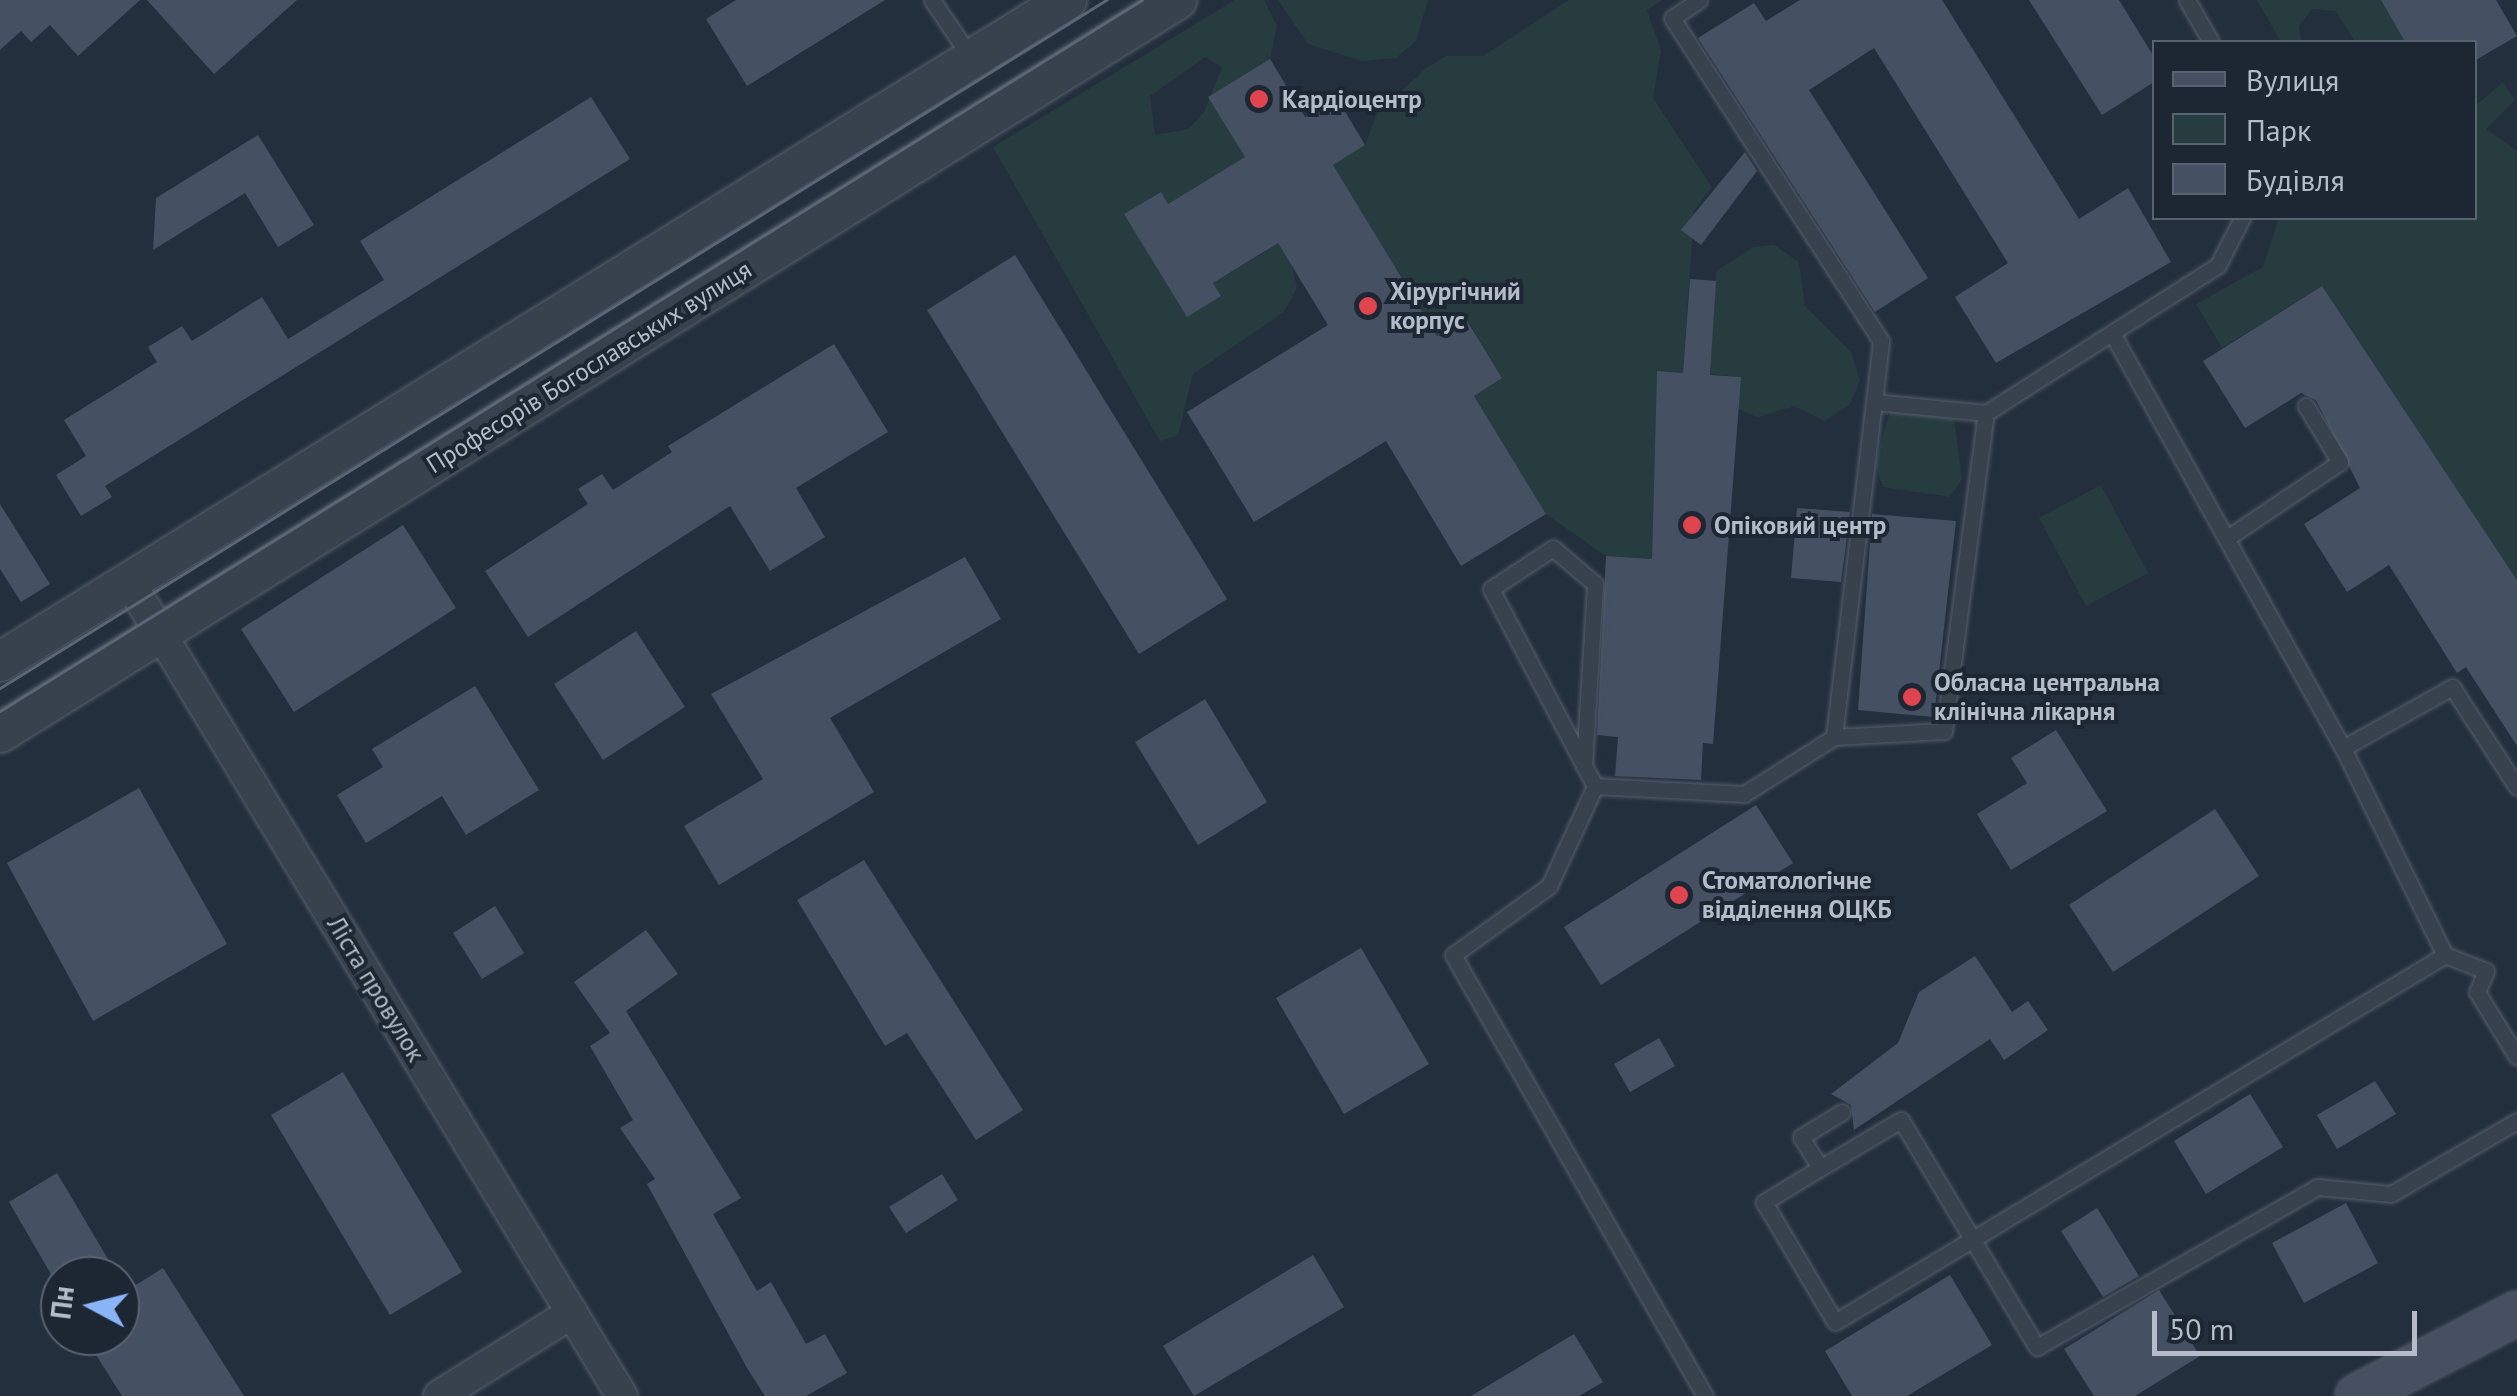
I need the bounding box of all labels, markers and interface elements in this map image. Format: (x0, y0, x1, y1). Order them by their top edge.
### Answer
legend (2152, 40, 2477, 220)
text: Вулиця (2246, 60, 2339, 99)
place label: Кардіоцентр (1282, 84, 1422, 114)
marker: Кардіоцентр (1246, 86, 1272, 112)
text: Парк (2246, 110, 2311, 149)
text: Будівля (2246, 160, 2345, 199)
street label: Професорів Богославських вулиця (421, 254, 757, 480)
place label: Хірургічний корпус (1390, 277, 1521, 336)
marker: Хірургічний корпус (1355, 293, 1381, 319)
place label: Опіковий центр (1714, 510, 1886, 540)
marker: Опіковий центр (1679, 512, 1705, 538)
place label: Обласна центральна клінічна лікарня (1934, 668, 2160, 727)
marker: Обласна центральна клінічна лікарня (1899, 684, 1925, 710)
place label: Стоматологічне відділення ОЦКБ (1702, 866, 1892, 925)
marker: Стоматологічне відділення ОЦКБ (1666, 882, 1692, 908)
street label: Ліста провулок (321, 911, 431, 1067)
north arrow (40, 1256, 140, 1356)
text: Пн (41, 1284, 82, 1321)
scale bar (2157, 1291, 2422, 1353)
text: 50 m (2169, 1309, 2234, 1348)

